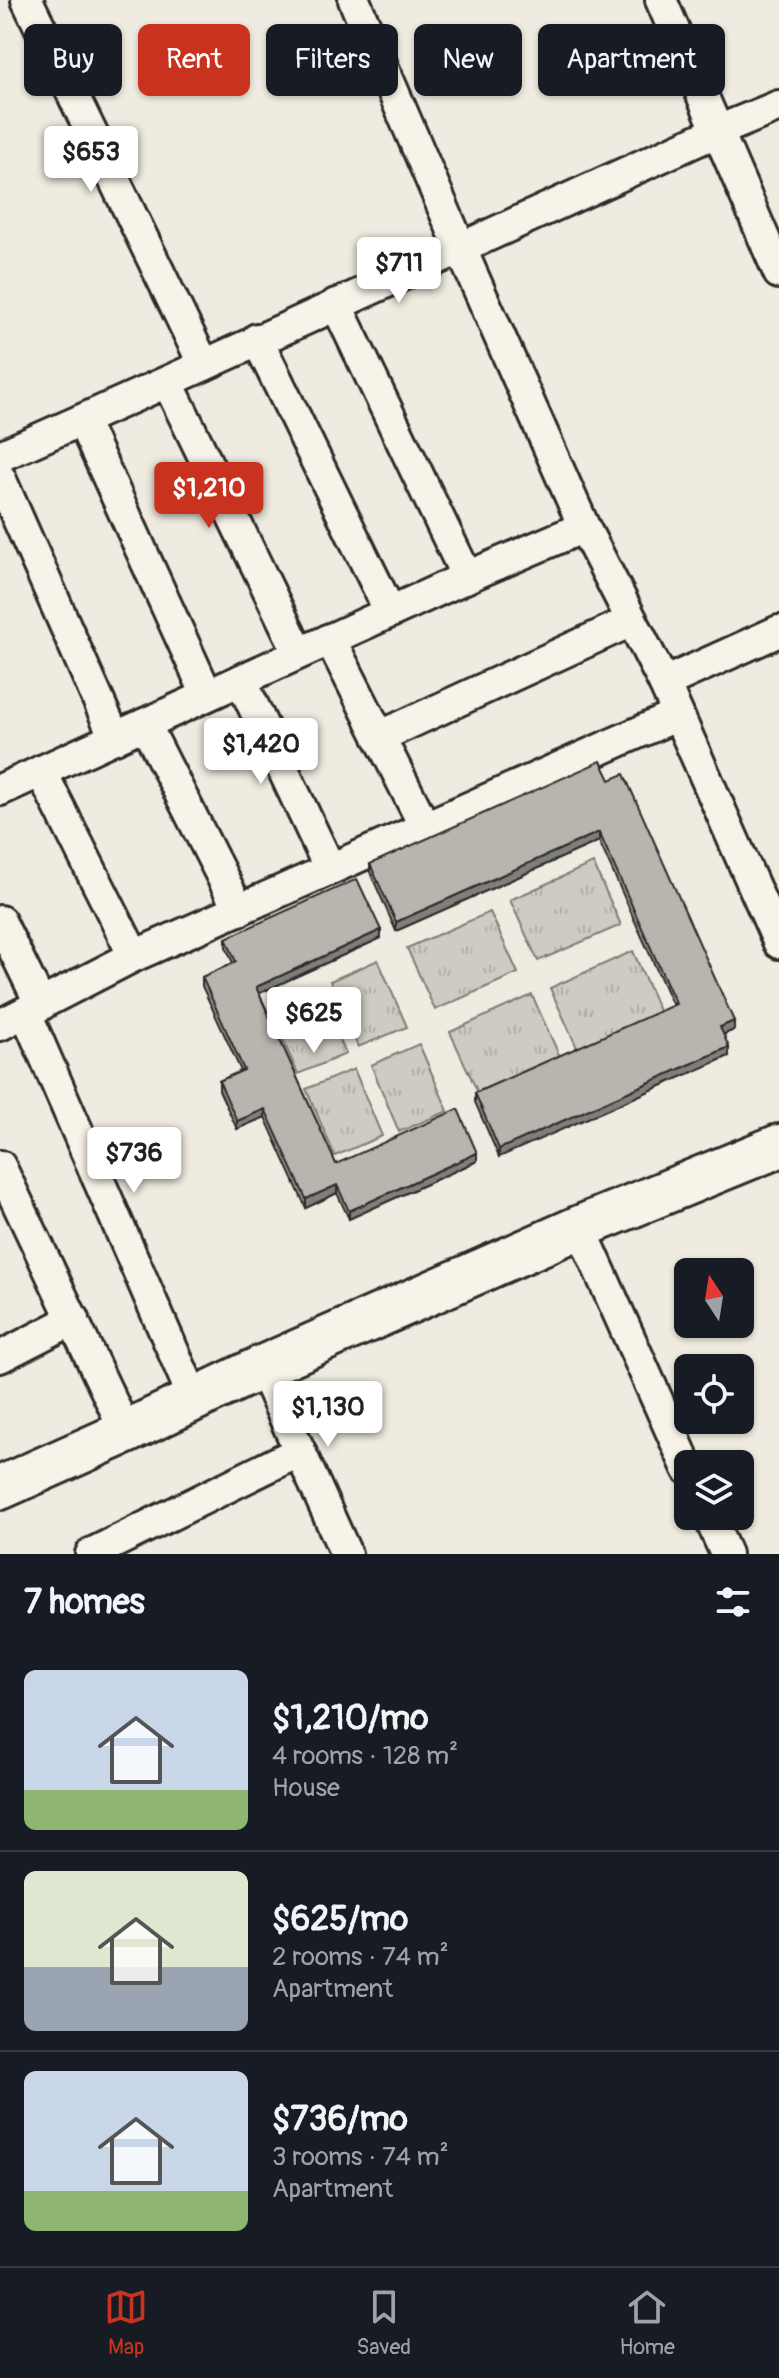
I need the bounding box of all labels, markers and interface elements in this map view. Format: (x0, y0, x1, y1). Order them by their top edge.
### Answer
chip: Buy (24, 24, 122, 96)
chip: Rent (138, 24, 250, 96)
chip: Filters (266, 24, 398, 96)
chip: New (414, 24, 522, 96)
chip: Apartment (538, 24, 725, 96)
pin: $653 (44, 126, 138, 194)
text: $653 (62, 136, 120, 168)
pin: $711 (352, 237, 446, 305)
text: $711 (375, 247, 423, 279)
pin: $1,210 (144, 462, 274, 530)
text: $1,210 (172, 472, 246, 504)
pin: $1,420 (196, 718, 326, 786)
text: $1,420 (222, 728, 300, 760)
pin: $625 (267, 987, 361, 1055)
text: $625 (285, 997, 343, 1029)
pin: $736 (87, 1127, 181, 1195)
text: $736 (105, 1137, 163, 1169)
north arrow (674, 1258, 754, 1338)
map controls (674, 1258, 754, 1530)
button: locate (674, 1354, 754, 1434)
pin: $1,130 (263, 1381, 393, 1449)
text: $1,130 (291, 1391, 365, 1423)
button: layers (674, 1450, 754, 1530)
icon: filters (711, 1580, 755, 1624)
text: 7 homes (24, 1581, 145, 1624)
text: $1,210/mo (272, 1697, 429, 1740)
icon: home (88, 1702, 184, 1798)
text: 4 rooms · 128 m² (272, 1740, 458, 1772)
text: House (272, 1772, 340, 1804)
text: $625/mo (272, 1898, 408, 1941)
icon: home (88, 1903, 184, 1999)
text: 2 rooms · 74 m² (272, 1941, 449, 1973)
text: Apartment (272, 1973, 393, 2005)
text: $736/mo (272, 2098, 408, 2141)
icon: home (88, 2103, 184, 2199)
text: 3 rooms · 74 m² (272, 2141, 449, 2173)
text: Apartment (272, 2173, 393, 2205)
tab: Map (104, 2285, 148, 2361)
tab: Saved (356, 2285, 411, 2361)
tab: Home (619, 2285, 675, 2361)

